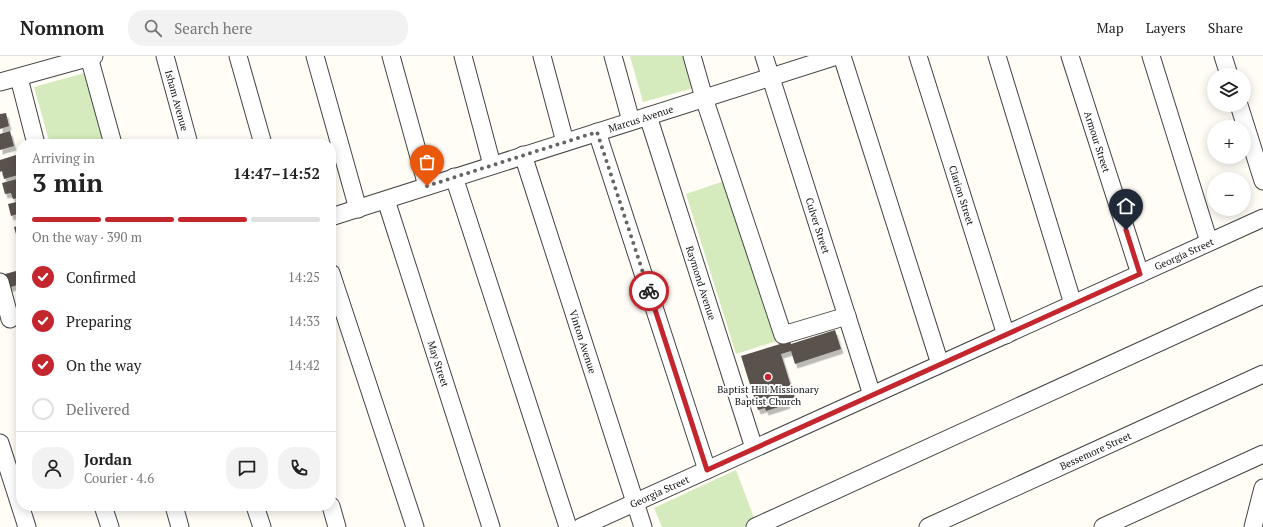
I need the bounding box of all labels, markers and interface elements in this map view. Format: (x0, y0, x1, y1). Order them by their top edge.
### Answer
search box (128, 10, 408, 46)
text: Nomnom (20, 15, 104, 40)
icon: search (142, 17, 164, 39)
text: Search here (174, 18, 252, 38)
text: Map (1097, 18, 1124, 37)
text: Layers (1146, 18, 1186, 37)
text: Share (1208, 18, 1243, 37)
map controls (1207, 68, 1251, 216)
button: layers (1207, 68, 1251, 112)
street label: Isham Avenue (162, 69, 191, 132)
street label: Marcus Avenue (607, 103, 675, 135)
street label: Armour Street (1081, 110, 1113, 174)
button: + (1207, 120, 1251, 164)
pin (410, 145, 444, 186)
text: Arriving in (32, 149, 95, 167)
icon: bag (416, 151, 438, 173)
text: 14:47–14:52 (233, 163, 320, 183)
street label: Clarion Street (946, 164, 977, 227)
text: 3 min (32, 165, 103, 199)
button: − (1207, 172, 1251, 216)
pin (1109, 189, 1143, 230)
icon: home (1115, 195, 1137, 217)
street label: Culver Street (803, 196, 833, 256)
text: On the way · 390 m (32, 228, 142, 246)
street label: Georgia Street (1152, 235, 1216, 273)
street label: Raymond Avenue (683, 244, 719, 322)
icon: check (32, 266, 54, 288)
text: Confirmed (66, 267, 136, 287)
text: 14:25 (288, 268, 320, 286)
courier (629, 271, 669, 311)
icon: bike (638, 280, 660, 302)
street label: Vinton Avenue (566, 308, 599, 375)
icon: check (32, 310, 54, 332)
text: Preparing (66, 311, 131, 331)
text: 14:33 (288, 312, 320, 330)
street label: May Street (425, 339, 452, 389)
icon: check (32, 354, 54, 376)
text: On the way (66, 355, 141, 375)
text: 14:42 (288, 356, 320, 374)
marker: Baptist Hill Missionary Baptist Church (763, 372, 773, 382)
place label: Baptist Hill Missionary Baptist Church (717, 383, 820, 408)
text: Delivered (66, 399, 130, 419)
street label: Bessemore Street (1058, 429, 1134, 473)
button: person (32, 447, 74, 489)
button: chat (226, 447, 268, 489)
button: phone (278, 447, 320, 489)
text: Jordan (84, 449, 132, 469)
text: Courier · 4.6 (84, 469, 154, 487)
street label: Georgia Street (628, 473, 692, 511)

